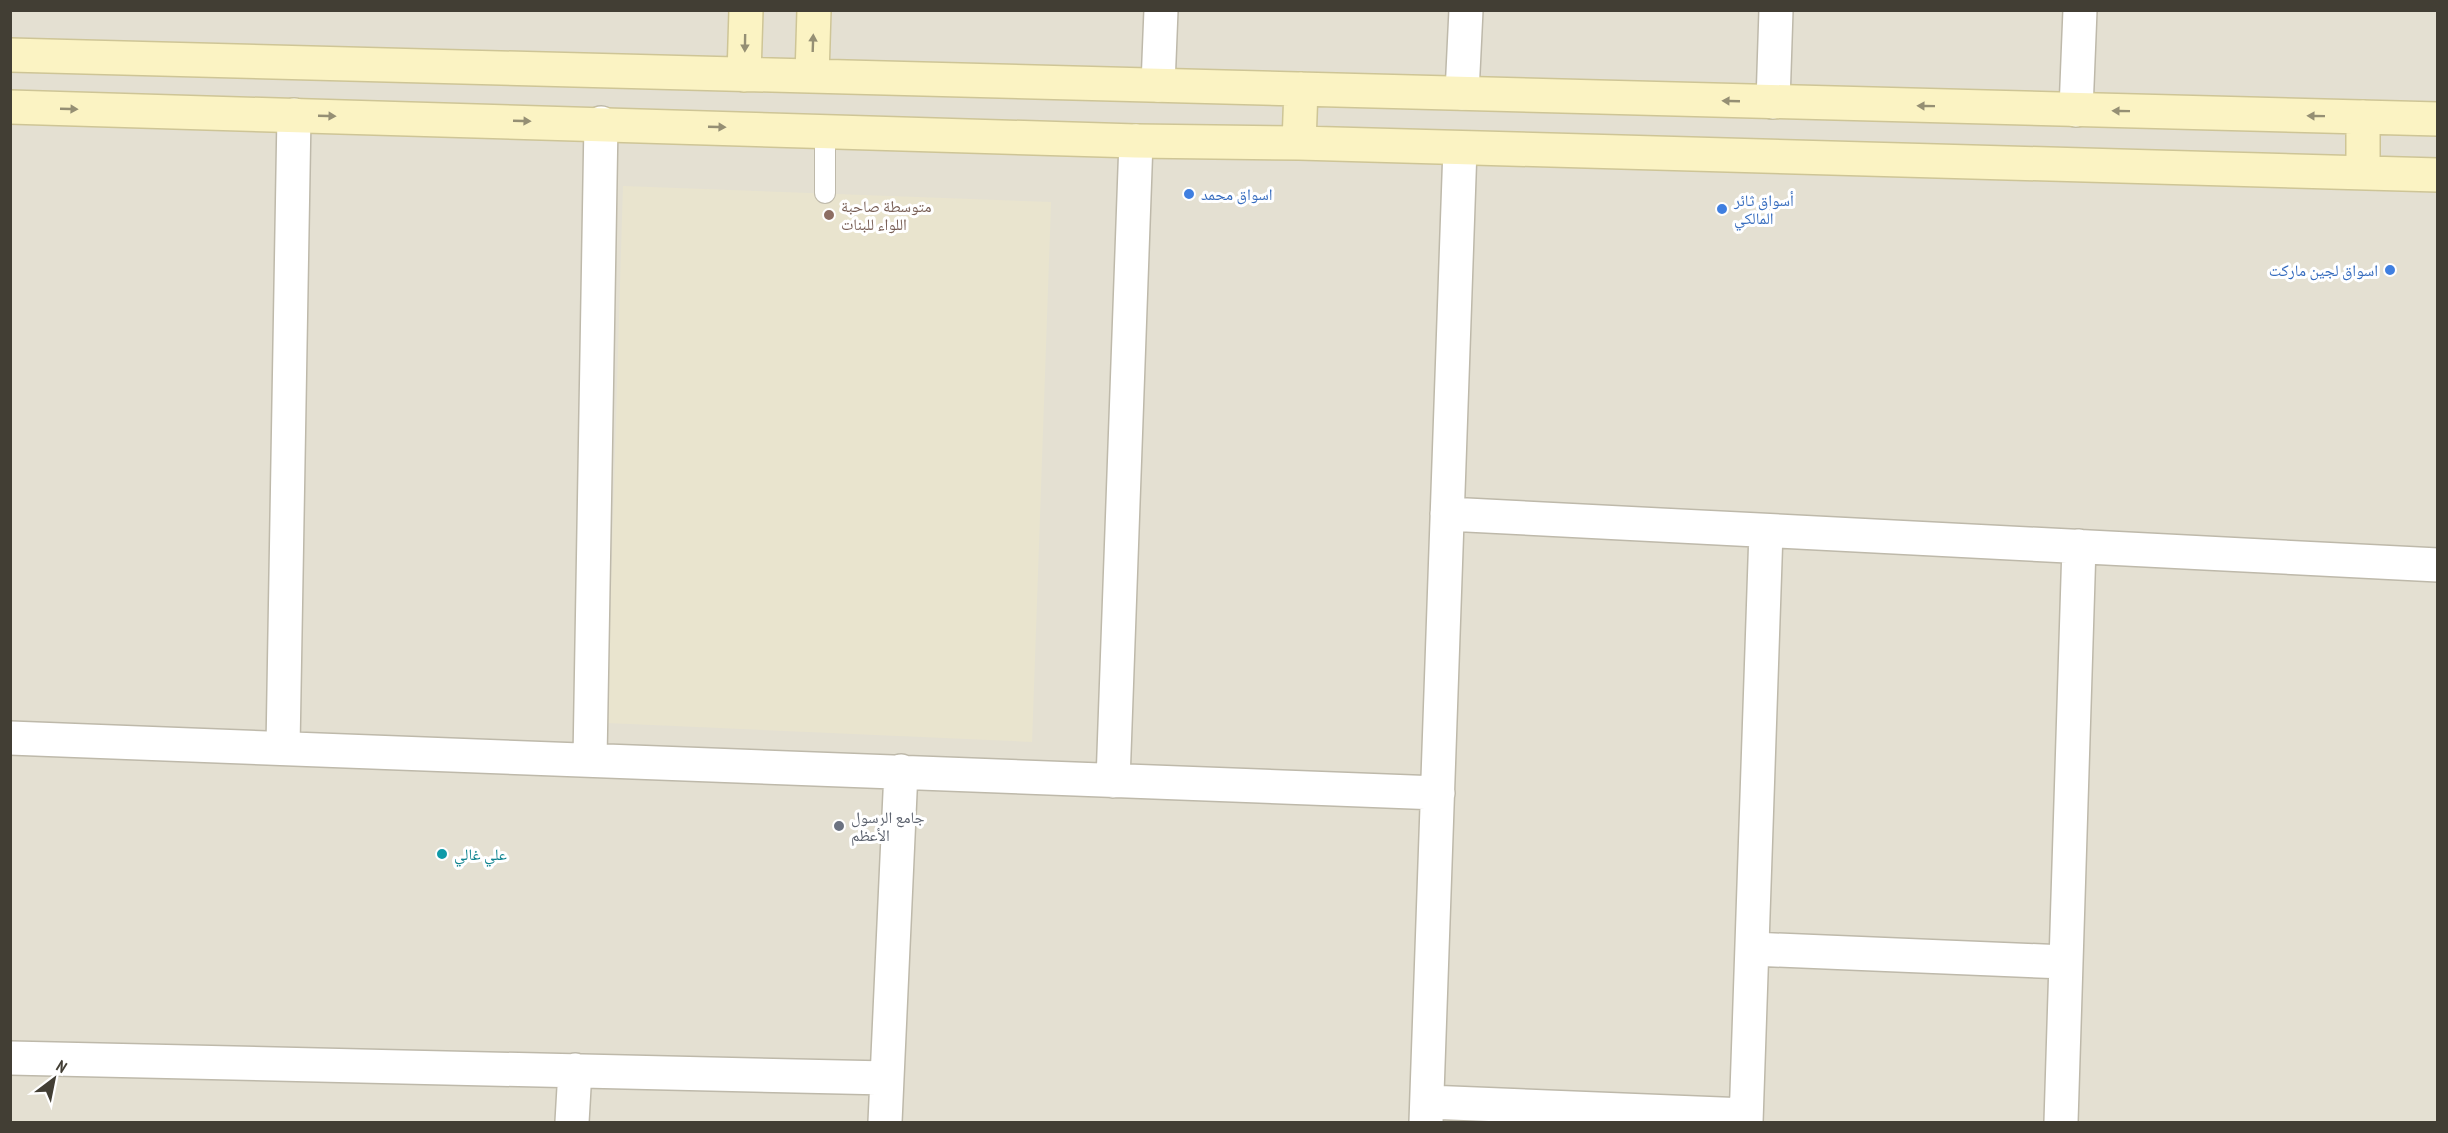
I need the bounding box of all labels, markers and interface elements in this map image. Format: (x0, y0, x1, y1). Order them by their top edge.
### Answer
one-way arrow (740, 33, 750, 52)
one-way arrow (808, 34, 817, 53)
one-way arrow (1722, 96, 1741, 105)
one-way arrow (1917, 101, 1936, 110)
one-way arrow (59, 104, 78, 114)
one-way arrow (2112, 106, 2131, 116)
one-way arrow (317, 111, 336, 120)
one-way arrow (2307, 111, 2326, 120)
one-way arrow (512, 116, 531, 126)
one-way arrow (707, 123, 726, 132)
place label: اسواق محمد (1201, 184, 1273, 205)
marker: اسواق محمد (1182, 187, 1196, 201)
place label: أسواق ثائر المالكي (1733, 190, 1794, 231)
place label: متوسطة صاحبة اللواء للبنات (841, 196, 931, 234)
marker: أسواق ثائر المالكي (1715, 202, 1729, 216)
marker: متوسطة صاحبة اللواء للبنات (822, 208, 836, 222)
place label: اسواق لجين ماركت (2269, 260, 2378, 281)
marker: اسواق لجين ماركت (2383, 263, 2397, 277)
place label: جامع الرسول الأعظم (851, 807, 925, 846)
marker: جامع الرسول الأعظم (832, 819, 846, 833)
place label: علي غالي (454, 844, 507, 867)
marker: علي غالي (435, 847, 449, 861)
north arrow (24, 1049, 84, 1109)
text: N (53, 1056, 71, 1077)

